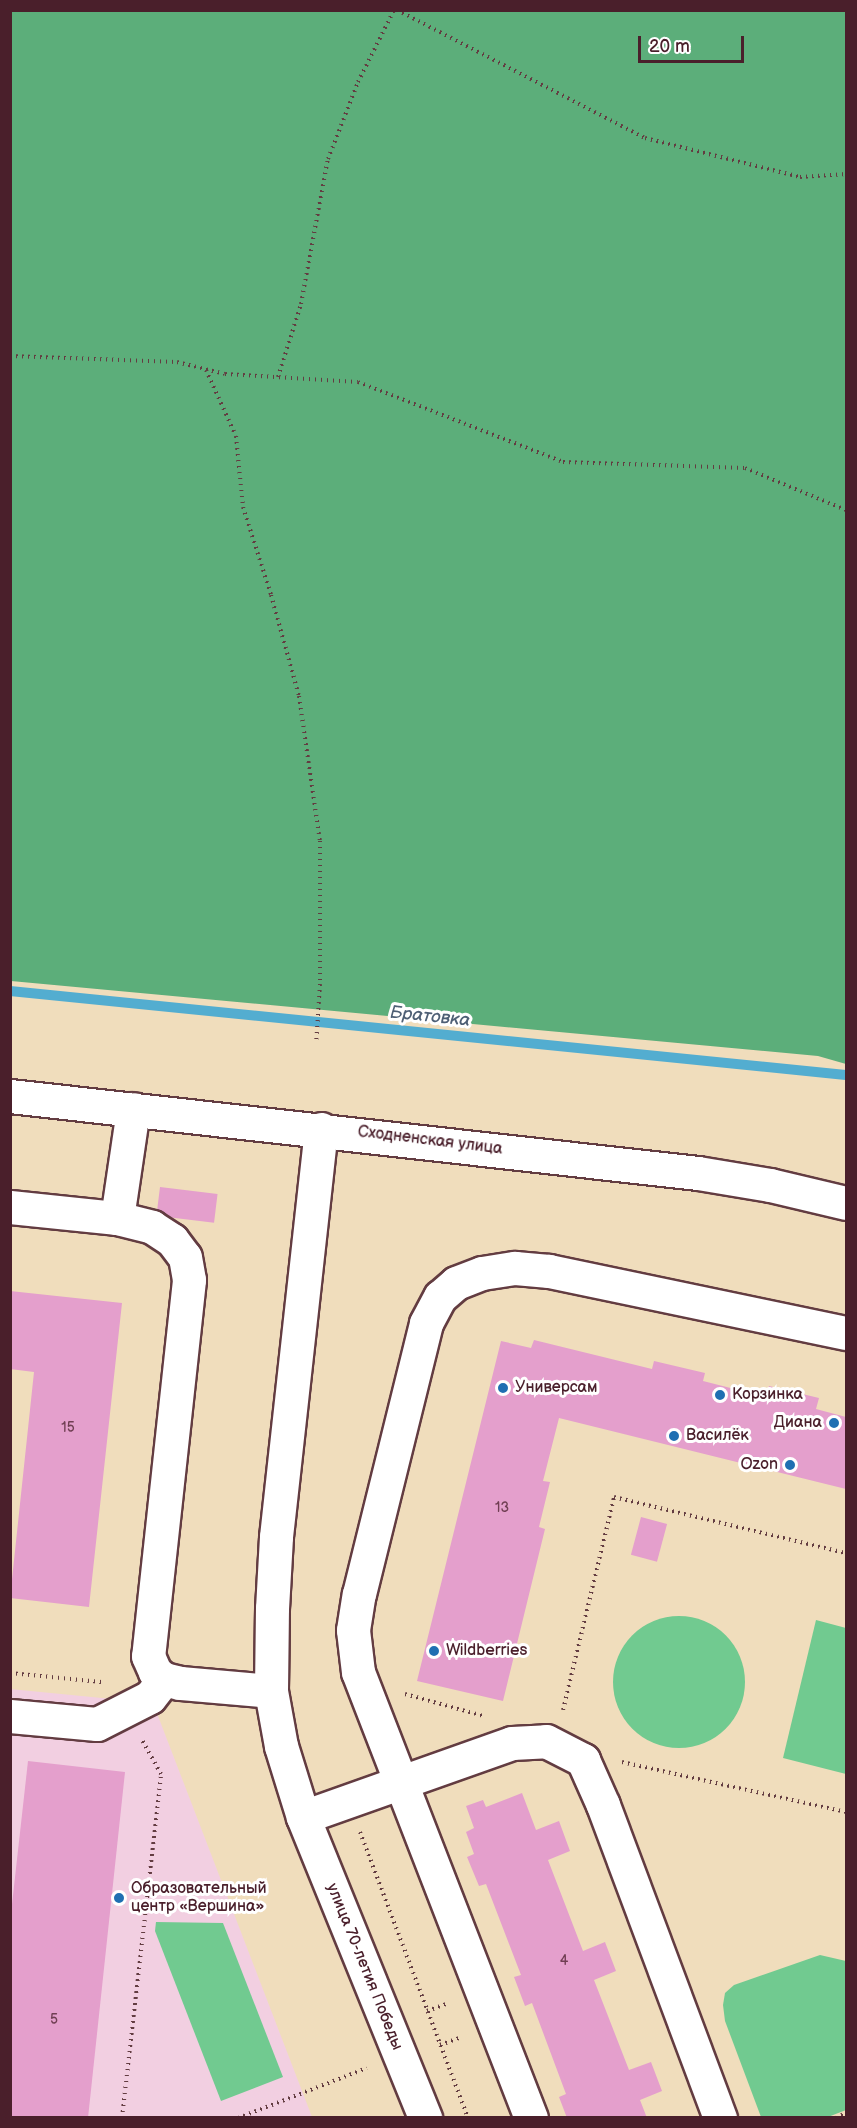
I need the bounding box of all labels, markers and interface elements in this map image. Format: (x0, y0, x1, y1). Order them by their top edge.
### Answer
scale bar (641, 24, 748, 62)
text: 20 m (649, 36, 690, 57)
water label: Братовка (389, 1002, 471, 1032)
street label: Сходненская улица (357, 1123, 503, 1159)
place label: Универсам (515, 1378, 598, 1398)
marker: Универсам (496, 1381, 510, 1395)
place label: Корзинка (732, 1385, 803, 1405)
marker: Корзинка (713, 1388, 727, 1402)
place label: Диана (774, 1413, 822, 1433)
marker: Диана (827, 1416, 841, 1430)
house number: 15 (61, 1420, 75, 1436)
place label: Василёк (686, 1426, 749, 1446)
marker: Василёк (667, 1429, 681, 1443)
place label: Ozon (740, 1455, 778, 1475)
marker: Ozon (783, 1458, 797, 1472)
house number: 13 (495, 1500, 509, 1516)
place label: Wildberries (446, 1641, 527, 1661)
marker: Wildberries (427, 1644, 441, 1658)
place label: Образовательный центр «Вершина» (131, 1879, 267, 1917)
street label: улица 70-летия Победы (322, 1881, 406, 2053)
marker: Образовательный центр «Вершина» (112, 1891, 126, 1905)
house number: 4 (560, 1953, 568, 1969)
house number: 5 (50, 2012, 58, 2028)

